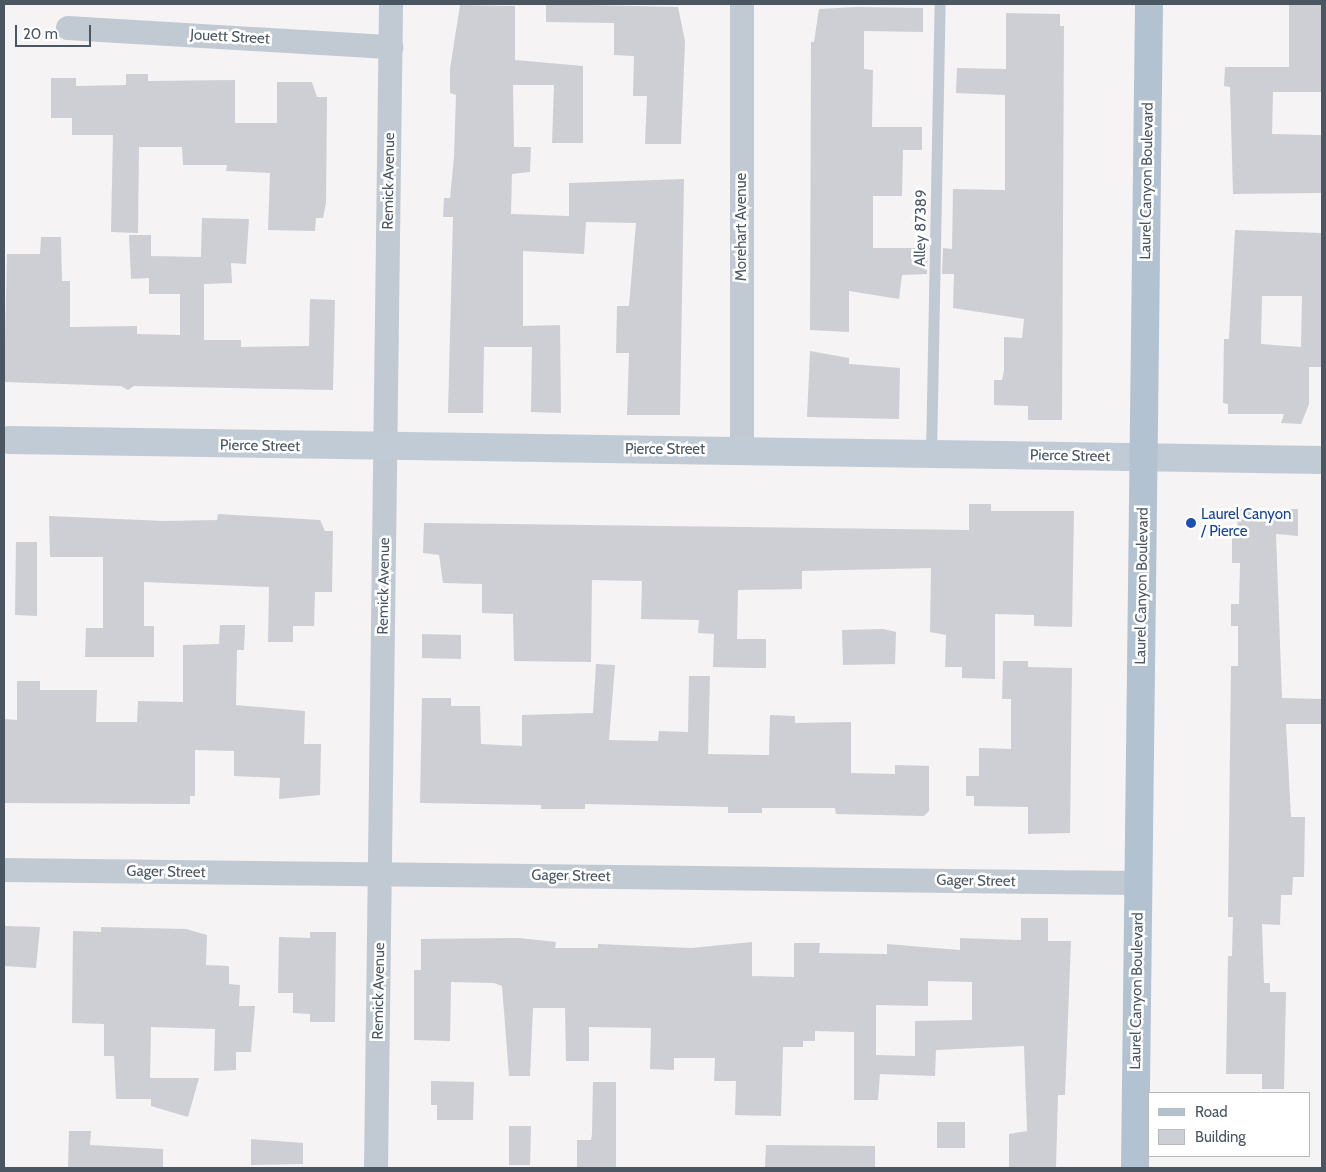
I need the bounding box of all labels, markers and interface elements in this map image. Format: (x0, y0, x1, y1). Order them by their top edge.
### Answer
scale bar (18, 15, 94, 47)
text: 20 m (23, 25, 58, 43)
street label: Jouett Street (190, 26, 270, 48)
street label: Laurel Canyon Boulevard (1137, 102, 1157, 260)
street label: Remick Avenue (379, 132, 399, 230)
street label: Morehart Avenue (733, 173, 751, 281)
street label: Alley 87389 (911, 189, 931, 267)
street label: Pierce Street (220, 436, 300, 456)
street label: Pierce Street (625, 441, 705, 459)
street label: Pierce Street (1030, 446, 1110, 466)
place label: Laurel Canyon / Pierce (1201, 505, 1291, 540)
street label: Laurel Canyon Boulevard (1132, 507, 1152, 665)
marker: Laurel Canyon / Pierce (1185, 517, 1197, 529)
street label: Remick Avenue (374, 537, 394, 635)
street label: Gager Street (126, 862, 206, 882)
street label: Gager Street (531, 866, 611, 886)
street label: Gager Street (936, 871, 1016, 891)
street label: Laurel Canyon Boulevard (1127, 912, 1147, 1070)
street label: Remick Avenue (369, 942, 389, 1040)
legend (1148, 1092, 1311, 1157)
text: Road (1195, 1103, 1228, 1121)
text: Building (1195, 1128, 1246, 1146)

